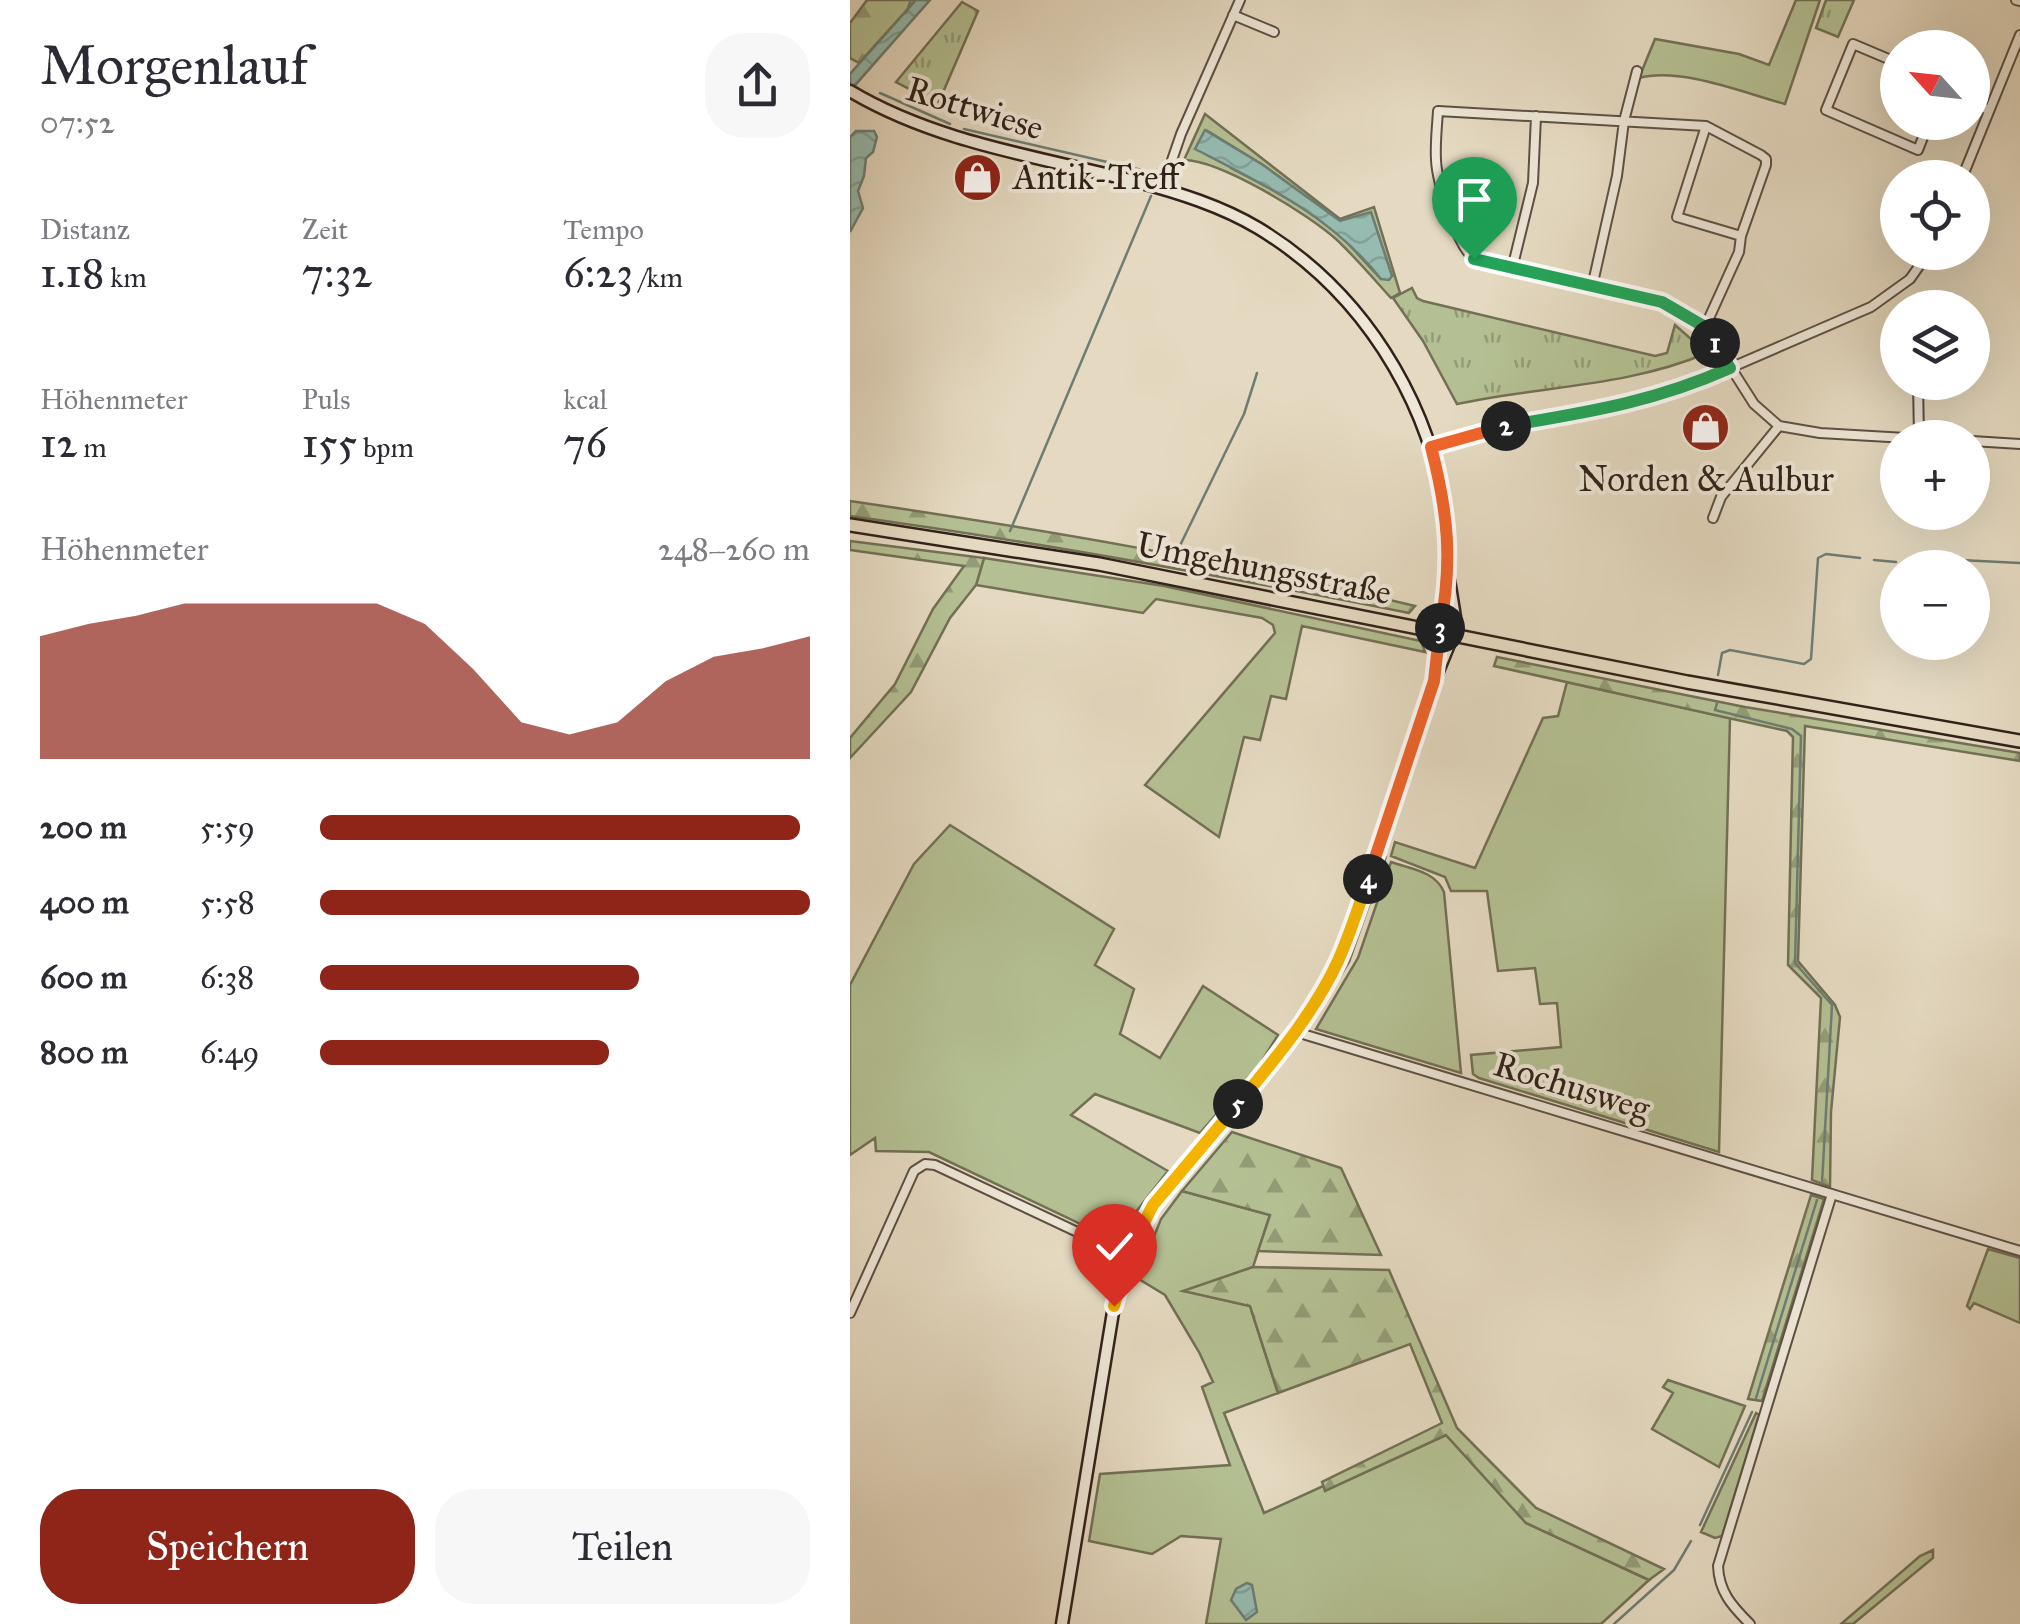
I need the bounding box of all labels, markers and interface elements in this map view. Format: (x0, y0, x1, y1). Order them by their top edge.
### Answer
north arrow (1880, 30, 1990, 140)
map controls (1880, 30, 1990, 660)
text: Morgenlauf (40, 32, 309, 99)
button: share (705, 33, 810, 138)
street label: Rottwiese (901, 67, 1049, 150)
text: 07:52 (40, 103, 114, 142)
shop icon: Antik-Treff (952, 151, 1004, 203)
place label: Antik-Treff (1011, 156, 1186, 199)
pin (1432, 157, 1517, 260)
button: locate (1880, 160, 1990, 270)
icon: arrive (1447, 172, 1502, 227)
text: Distanz (40, 212, 130, 247)
text: Zeit (302, 212, 348, 247)
text: Tempo (563, 212, 644, 247)
text: 1.18 (40, 247, 104, 299)
text: 7:32 (302, 247, 372, 299)
text: 6:23 (563, 247, 633, 299)
text: km (104, 260, 147, 295)
text: /km (633, 260, 683, 295)
button: layers (1880, 290, 1990, 400)
pin: 1 (1690, 318, 1740, 368)
text: 1 (1709, 325, 1721, 360)
text: Höhenmeter (40, 382, 188, 417)
text: Puls (302, 382, 350, 417)
text: kcal (563, 382, 607, 417)
pin: 2 (1481, 401, 1531, 451)
shop icon: Norden & Aulbur (1680, 401, 1732, 453)
text: 2 (1499, 408, 1513, 443)
text: 12 (40, 417, 77, 469)
text: 155 (302, 417, 357, 469)
text: 76 (563, 417, 607, 469)
button: + (1880, 420, 1990, 530)
text: m (77, 430, 107, 465)
text: bpm (357, 430, 414, 465)
place label: Norden & Aulbur (1578, 458, 1835, 501)
street label: Umgehungsstraße (1133, 523, 1395, 614)
text: Höhenmeter (40, 530, 209, 569)
text: 248–260 m (658, 530, 810, 569)
button: − (1880, 550, 1990, 660)
pin: 3 (1415, 603, 1465, 653)
text: 3 (1434, 610, 1446, 645)
text: 200 m (40, 808, 127, 847)
text: 5:59 (200, 808, 255, 847)
pin: 4 (1343, 854, 1393, 904)
text: 4 (1360, 861, 1376, 896)
text: 400 m (40, 883, 129, 922)
text: 5:58 (200, 883, 255, 922)
text: 600 m (40, 958, 127, 997)
text: 6:38 (200, 958, 254, 997)
text: 800 m (40, 1033, 128, 1072)
text: 6:49 (200, 1033, 259, 1072)
street label: Rochusweg (1488, 1042, 1656, 1131)
pin: 5 (1213, 1079, 1263, 1129)
text: 5 (1231, 1086, 1245, 1121)
pin (1072, 1204, 1157, 1307)
icon: check (1087, 1219, 1142, 1274)
button: Speichern (40, 1489, 415, 1604)
button: Teilen (435, 1489, 810, 1604)

